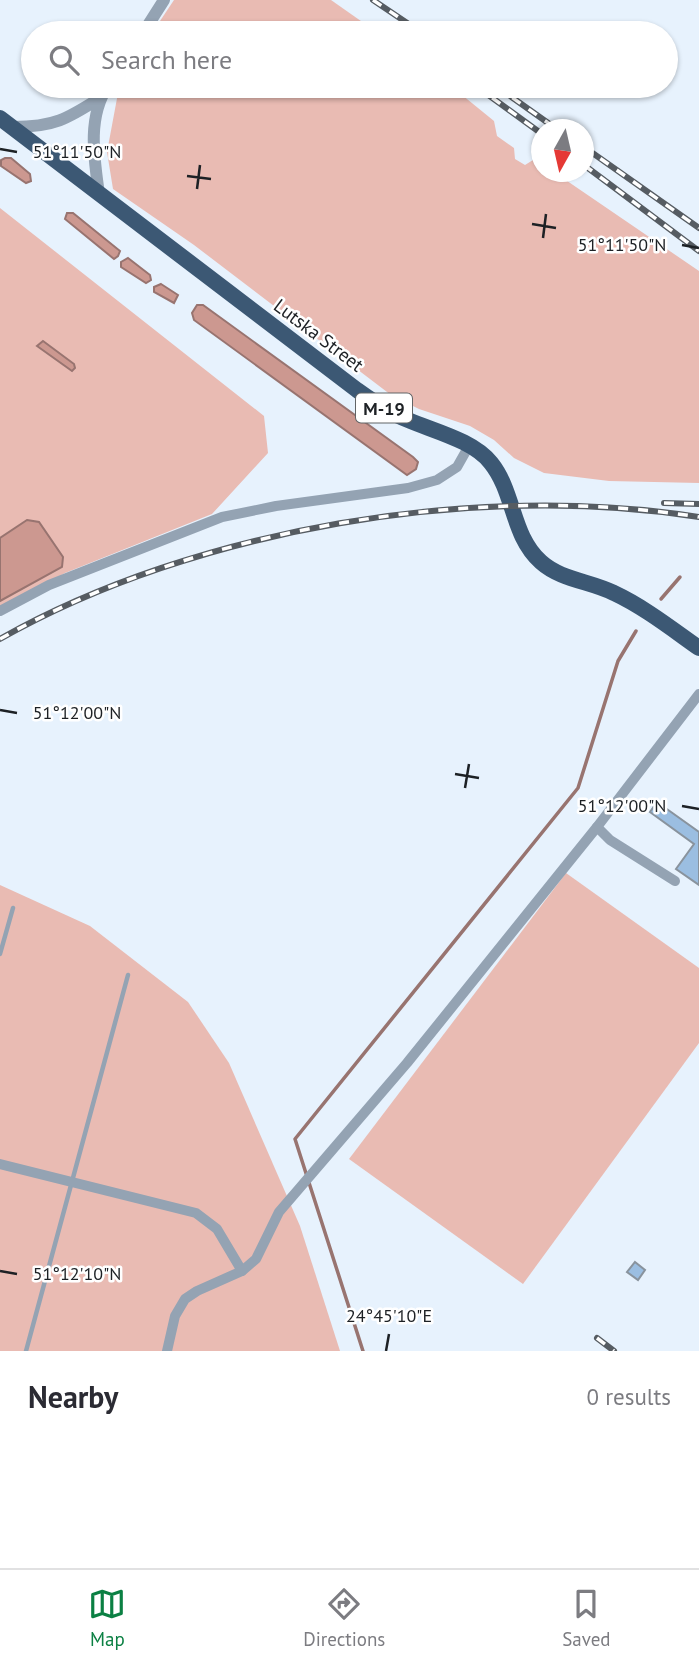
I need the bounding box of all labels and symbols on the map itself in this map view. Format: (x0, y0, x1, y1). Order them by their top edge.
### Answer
north arrow (531, 119, 594, 182)
text: 51°11'50"N (33, 140, 121, 163)
text: 51°11'50"N (578, 233, 666, 256)
street label: Lutska Street (269, 293, 369, 377)
road number: М-19 (356, 394, 412, 422)
text: 51°12'00"N (33, 701, 121, 724)
text: 51°12'00"N (578, 794, 666, 817)
text: 51°12'10"N (33, 1262, 121, 1285)
text: 24°45'10"E (346, 1304, 432, 1327)

